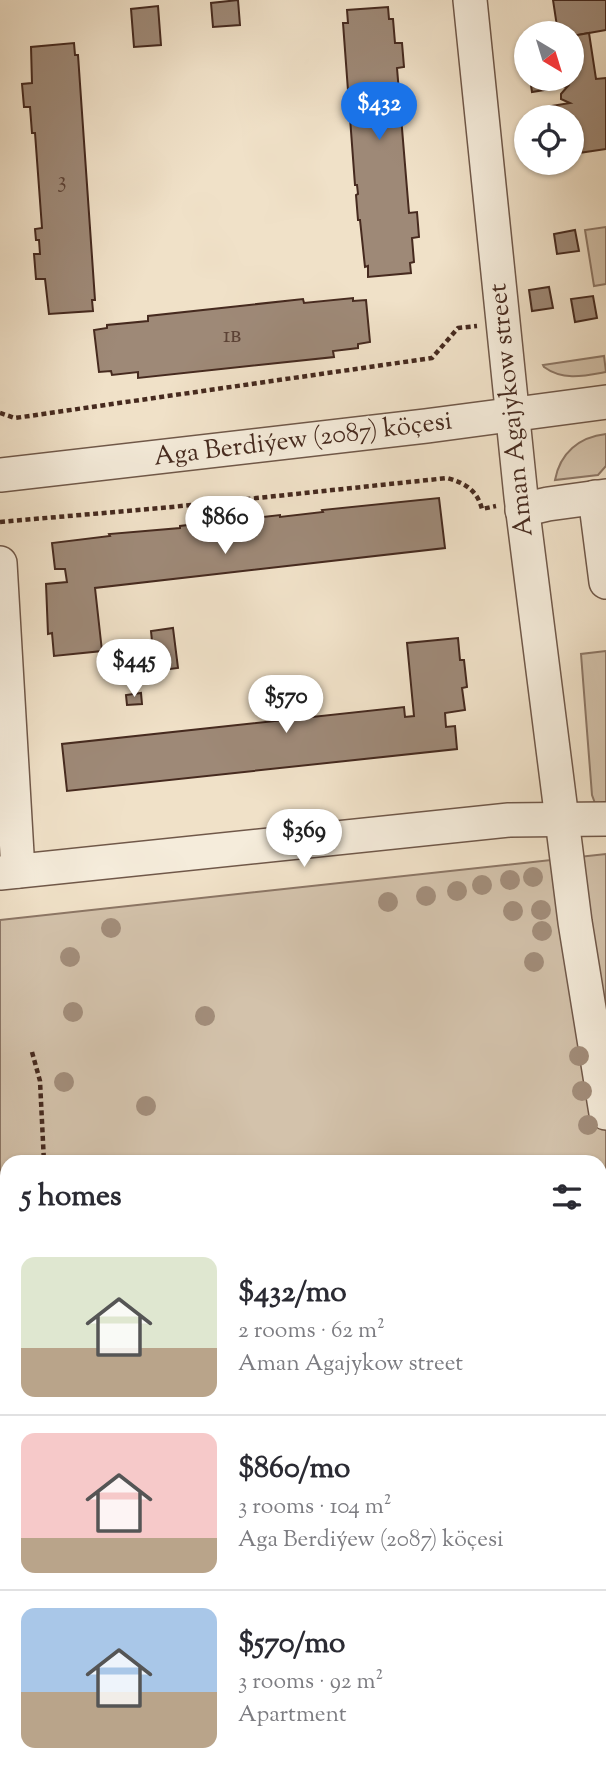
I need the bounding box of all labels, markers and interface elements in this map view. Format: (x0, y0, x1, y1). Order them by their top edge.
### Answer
north arrow (514, 21, 584, 91)
map controls (514, 21, 584, 175)
pin: $432 (338, 82, 420, 142)
text: $432 (357, 88, 401, 121)
button: locate (514, 105, 584, 175)
house number: 3 (57, 165, 67, 198)
street label: Aman Agajykow street (480, 281, 544, 538)
house number: 1в (223, 320, 241, 353)
street label: Aga Berdiýew (2087) köçesi (152, 403, 454, 477)
pin: $860 (184, 496, 266, 556)
text: $860 (201, 502, 249, 535)
pin: $445 (93, 640, 175, 699)
text: $445 (112, 645, 156, 678)
pin: $570 (245, 676, 327, 735)
text: $570 (264, 681, 308, 714)
pin: $369 (263, 810, 345, 869)
text: $369 (282, 815, 326, 848)
text: 5 homes (21, 1176, 122, 1219)
icon: filters (548, 1178, 586, 1216)
text: $432/mo (238, 1272, 347, 1315)
icon: home (77, 1285, 161, 1369)
text: 2 rooms · 62 m² (238, 1315, 385, 1348)
text: Aman Agajykow street (238, 1348, 463, 1381)
text: $860/mo (238, 1448, 351, 1491)
icon: home (77, 1461, 161, 1545)
text: 3 rooms · 104 m² (238, 1491, 392, 1524)
text: Aga Berdiýew (2087) köçesi (238, 1524, 504, 1557)
text: $570/mo (238, 1623, 345, 1666)
icon: home (77, 1636, 161, 1720)
text: 3 rooms · 92 m² (238, 1666, 383, 1699)
text: Apartment (238, 1699, 347, 1732)

